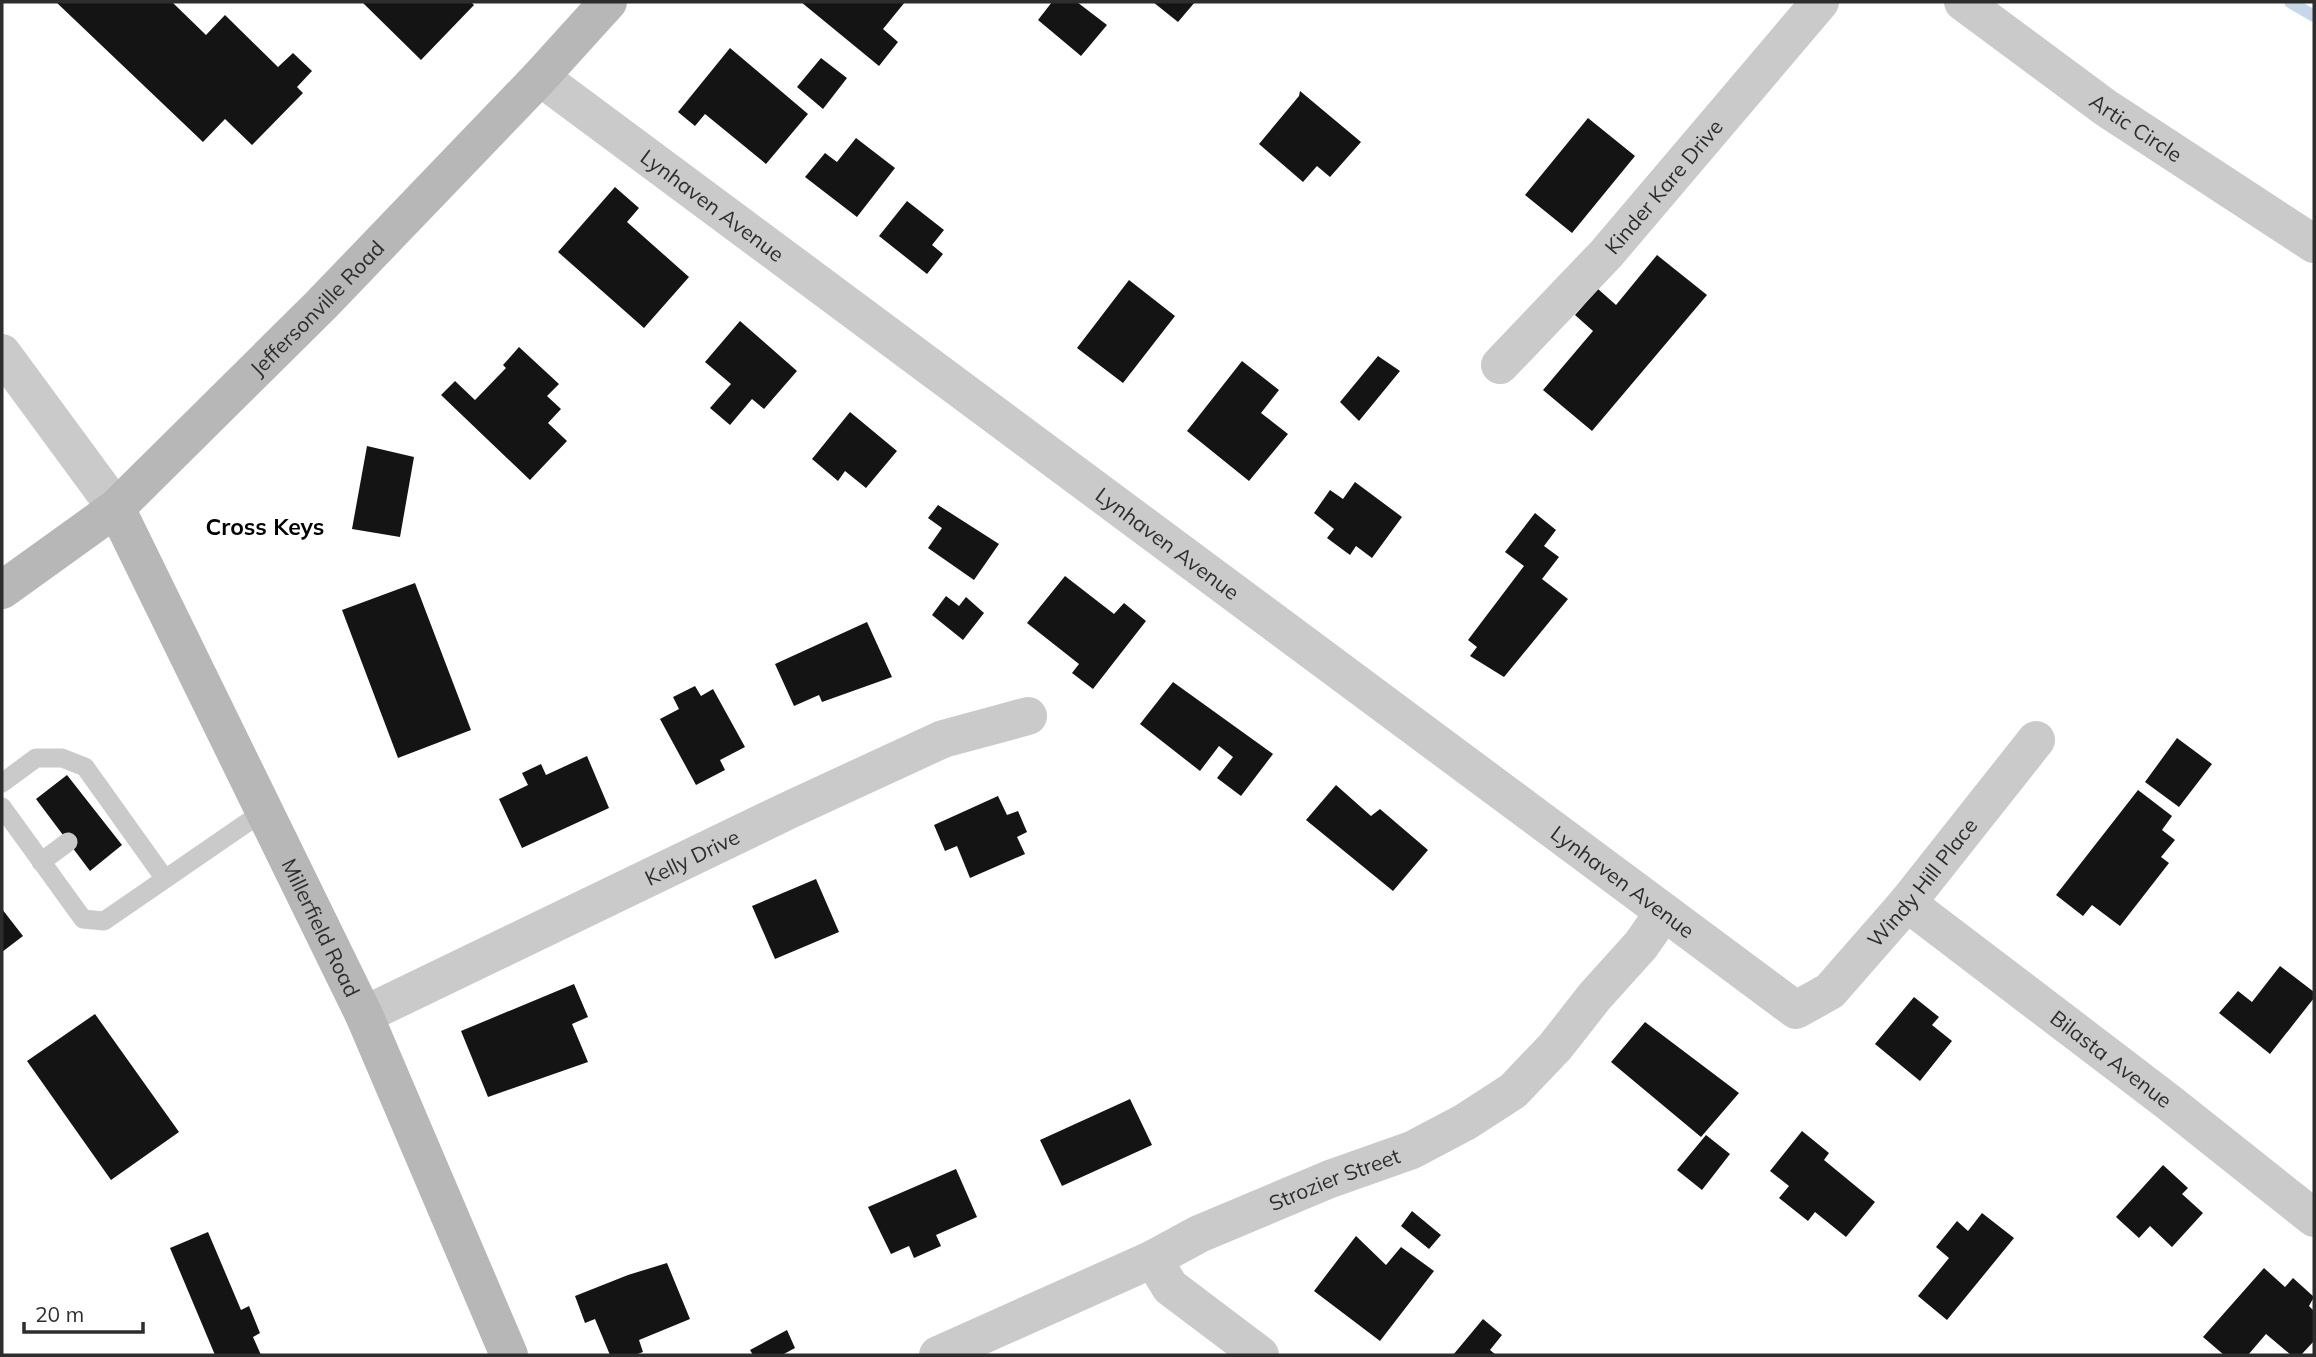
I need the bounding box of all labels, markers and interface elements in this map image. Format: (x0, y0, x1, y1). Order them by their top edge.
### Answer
street label: Artic Circle (2085, 88, 2187, 167)
street label: Kinder Kare Drive (1599, 114, 1728, 259)
street label: Lynhaven Avenue (636, 143, 789, 267)
street label: Jeffersonville Road (244, 235, 389, 381)
street label: Lynhaven Avenue (1091, 482, 1245, 605)
district label: Cross Keys (206, 512, 324, 541)
street label: Windy Hill Place (1862, 812, 1982, 952)
street label: Lynhaven Avenue (1546, 820, 1700, 943)
street label: Kelly Drive (640, 823, 743, 891)
street label: Millerfield Road (276, 854, 366, 1001)
street label: Bilasta Avenue (2046, 1004, 2177, 1113)
street label: Strozier Street (1265, 1142, 1403, 1216)
scale bar (24, 1290, 144, 1334)
text: 20 m (35, 1301, 84, 1327)

